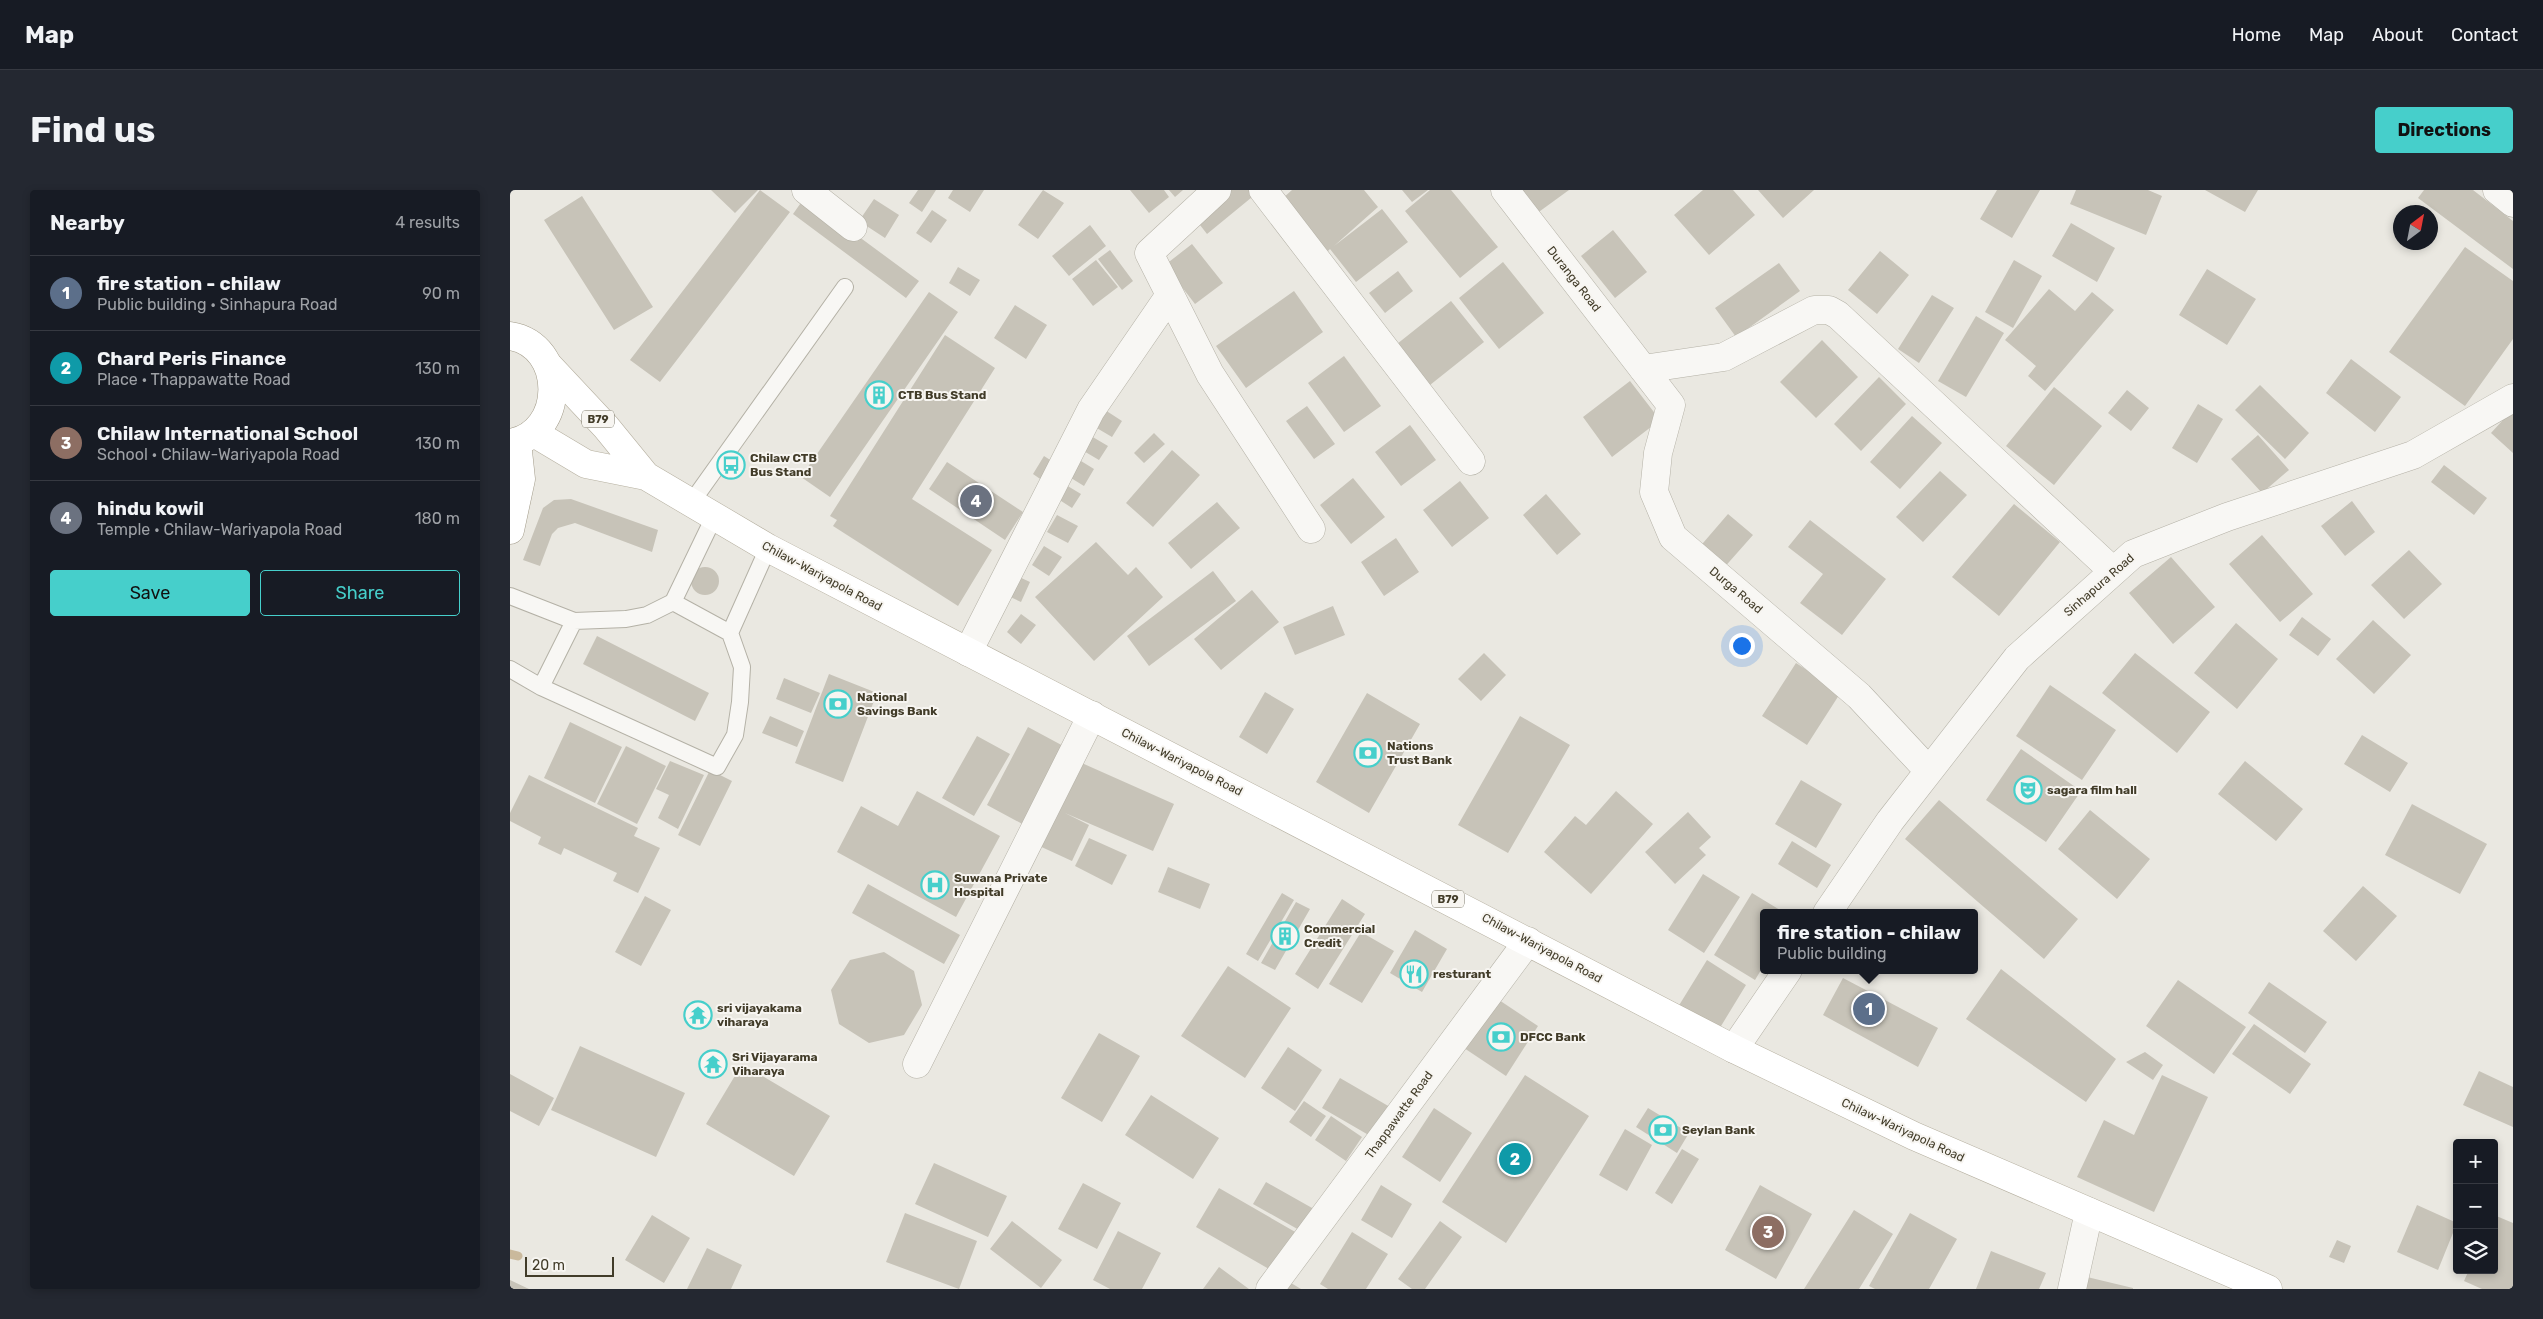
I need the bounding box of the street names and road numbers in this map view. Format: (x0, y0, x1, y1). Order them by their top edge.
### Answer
street label: Duranga Road (1544, 244, 1604, 314)
road number: B79 (582, 410, 614, 428)
street label: Chilaw-Wariyapola Road (759, 538, 885, 614)
street label: Sinhapura Road (2061, 551, 2137, 619)
street label: Durga Road (1707, 564, 1765, 616)
street label: Chilaw-Wariyapola Road (1119, 725, 1245, 799)
road number: B79 (1432, 891, 1464, 908)
street label: Chilaw-Wariyapola Road (1479, 910, 1605, 986)
street label: Thappawatte Road (1362, 1068, 1436, 1162)
street label: Chilaw-Wariyapola Road (1839, 1095, 1967, 1165)

